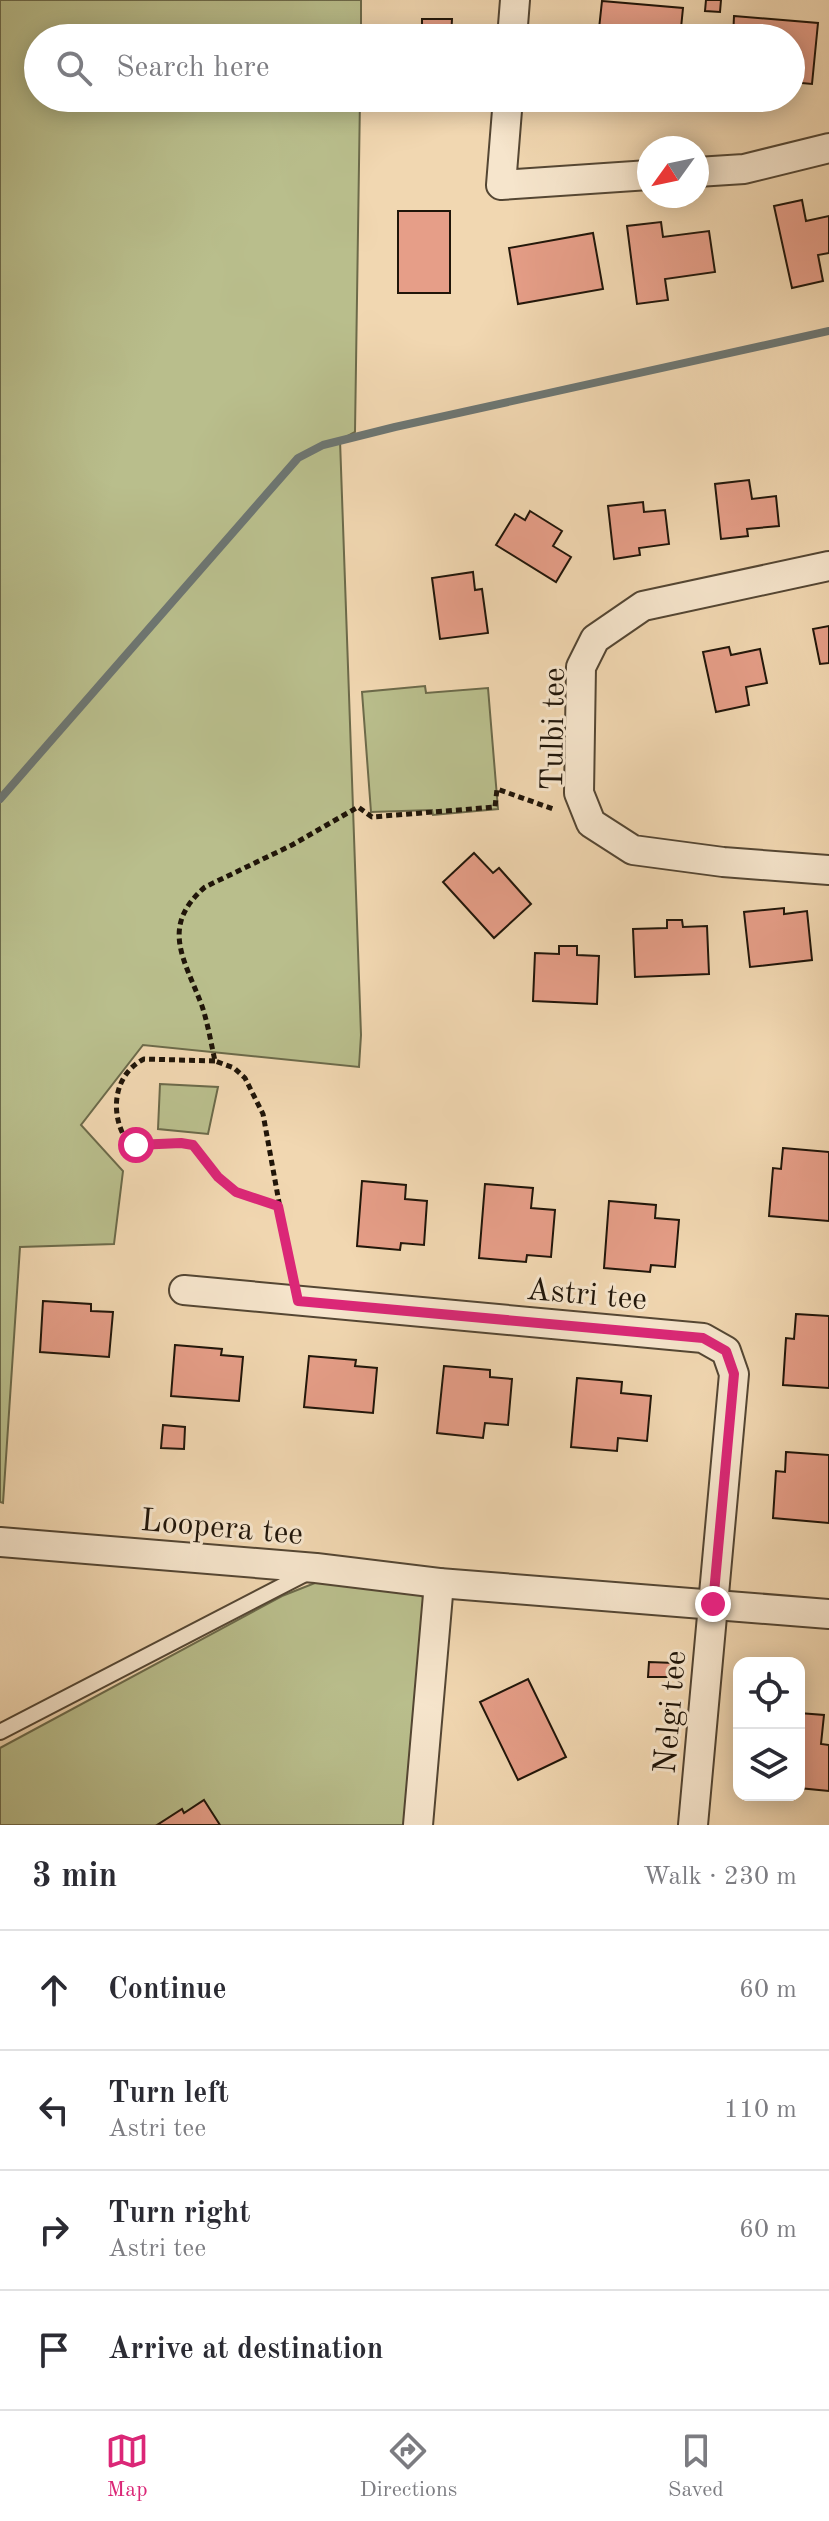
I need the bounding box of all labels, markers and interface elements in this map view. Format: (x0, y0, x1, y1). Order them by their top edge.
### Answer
search box (24, 24, 805, 112)
icon: search (52, 46, 96, 90)
text: Search here (116, 53, 270, 83)
north arrow (637, 136, 709, 208)
street label: Tulbi tee (538, 667, 572, 791)
route start (118, 1127, 154, 1163)
street label: Astri tee (525, 1275, 648, 1317)
street label: Loopera tee (139, 1506, 304, 1552)
route end (695, 1586, 731, 1622)
street label: Nelgi tee (651, 1649, 693, 1775)
map controls (733, 1657, 805, 1801)
button: locate (733, 1657, 805, 1729)
button: layers (733, 1729, 805, 1801)
text: 3 min (32, 1860, 117, 1894)
text: Walk · 230 m (643, 1864, 797, 1890)
icon: ahead (32, 1968, 76, 2012)
text: Continue (108, 1975, 227, 2005)
text: 60 m (739, 1977, 797, 2003)
text: Turn left (108, 2079, 229, 2109)
icon: left (32, 2088, 76, 2132)
text: 110 m (724, 2097, 797, 2123)
text: Astri tee (108, 2116, 206, 2142)
text: Turn right (108, 2199, 250, 2229)
icon: right (32, 2208, 76, 2252)
text: 60 m (739, 2217, 797, 2243)
text: Astri tee (108, 2236, 206, 2262)
icon: arrive (32, 2328, 76, 2372)
text: Arrive at destination (108, 2335, 383, 2365)
tab: Map (105, 2429, 149, 2504)
tab: Directions (360, 2429, 457, 2504)
tab: Saved (668, 2429, 724, 2504)

